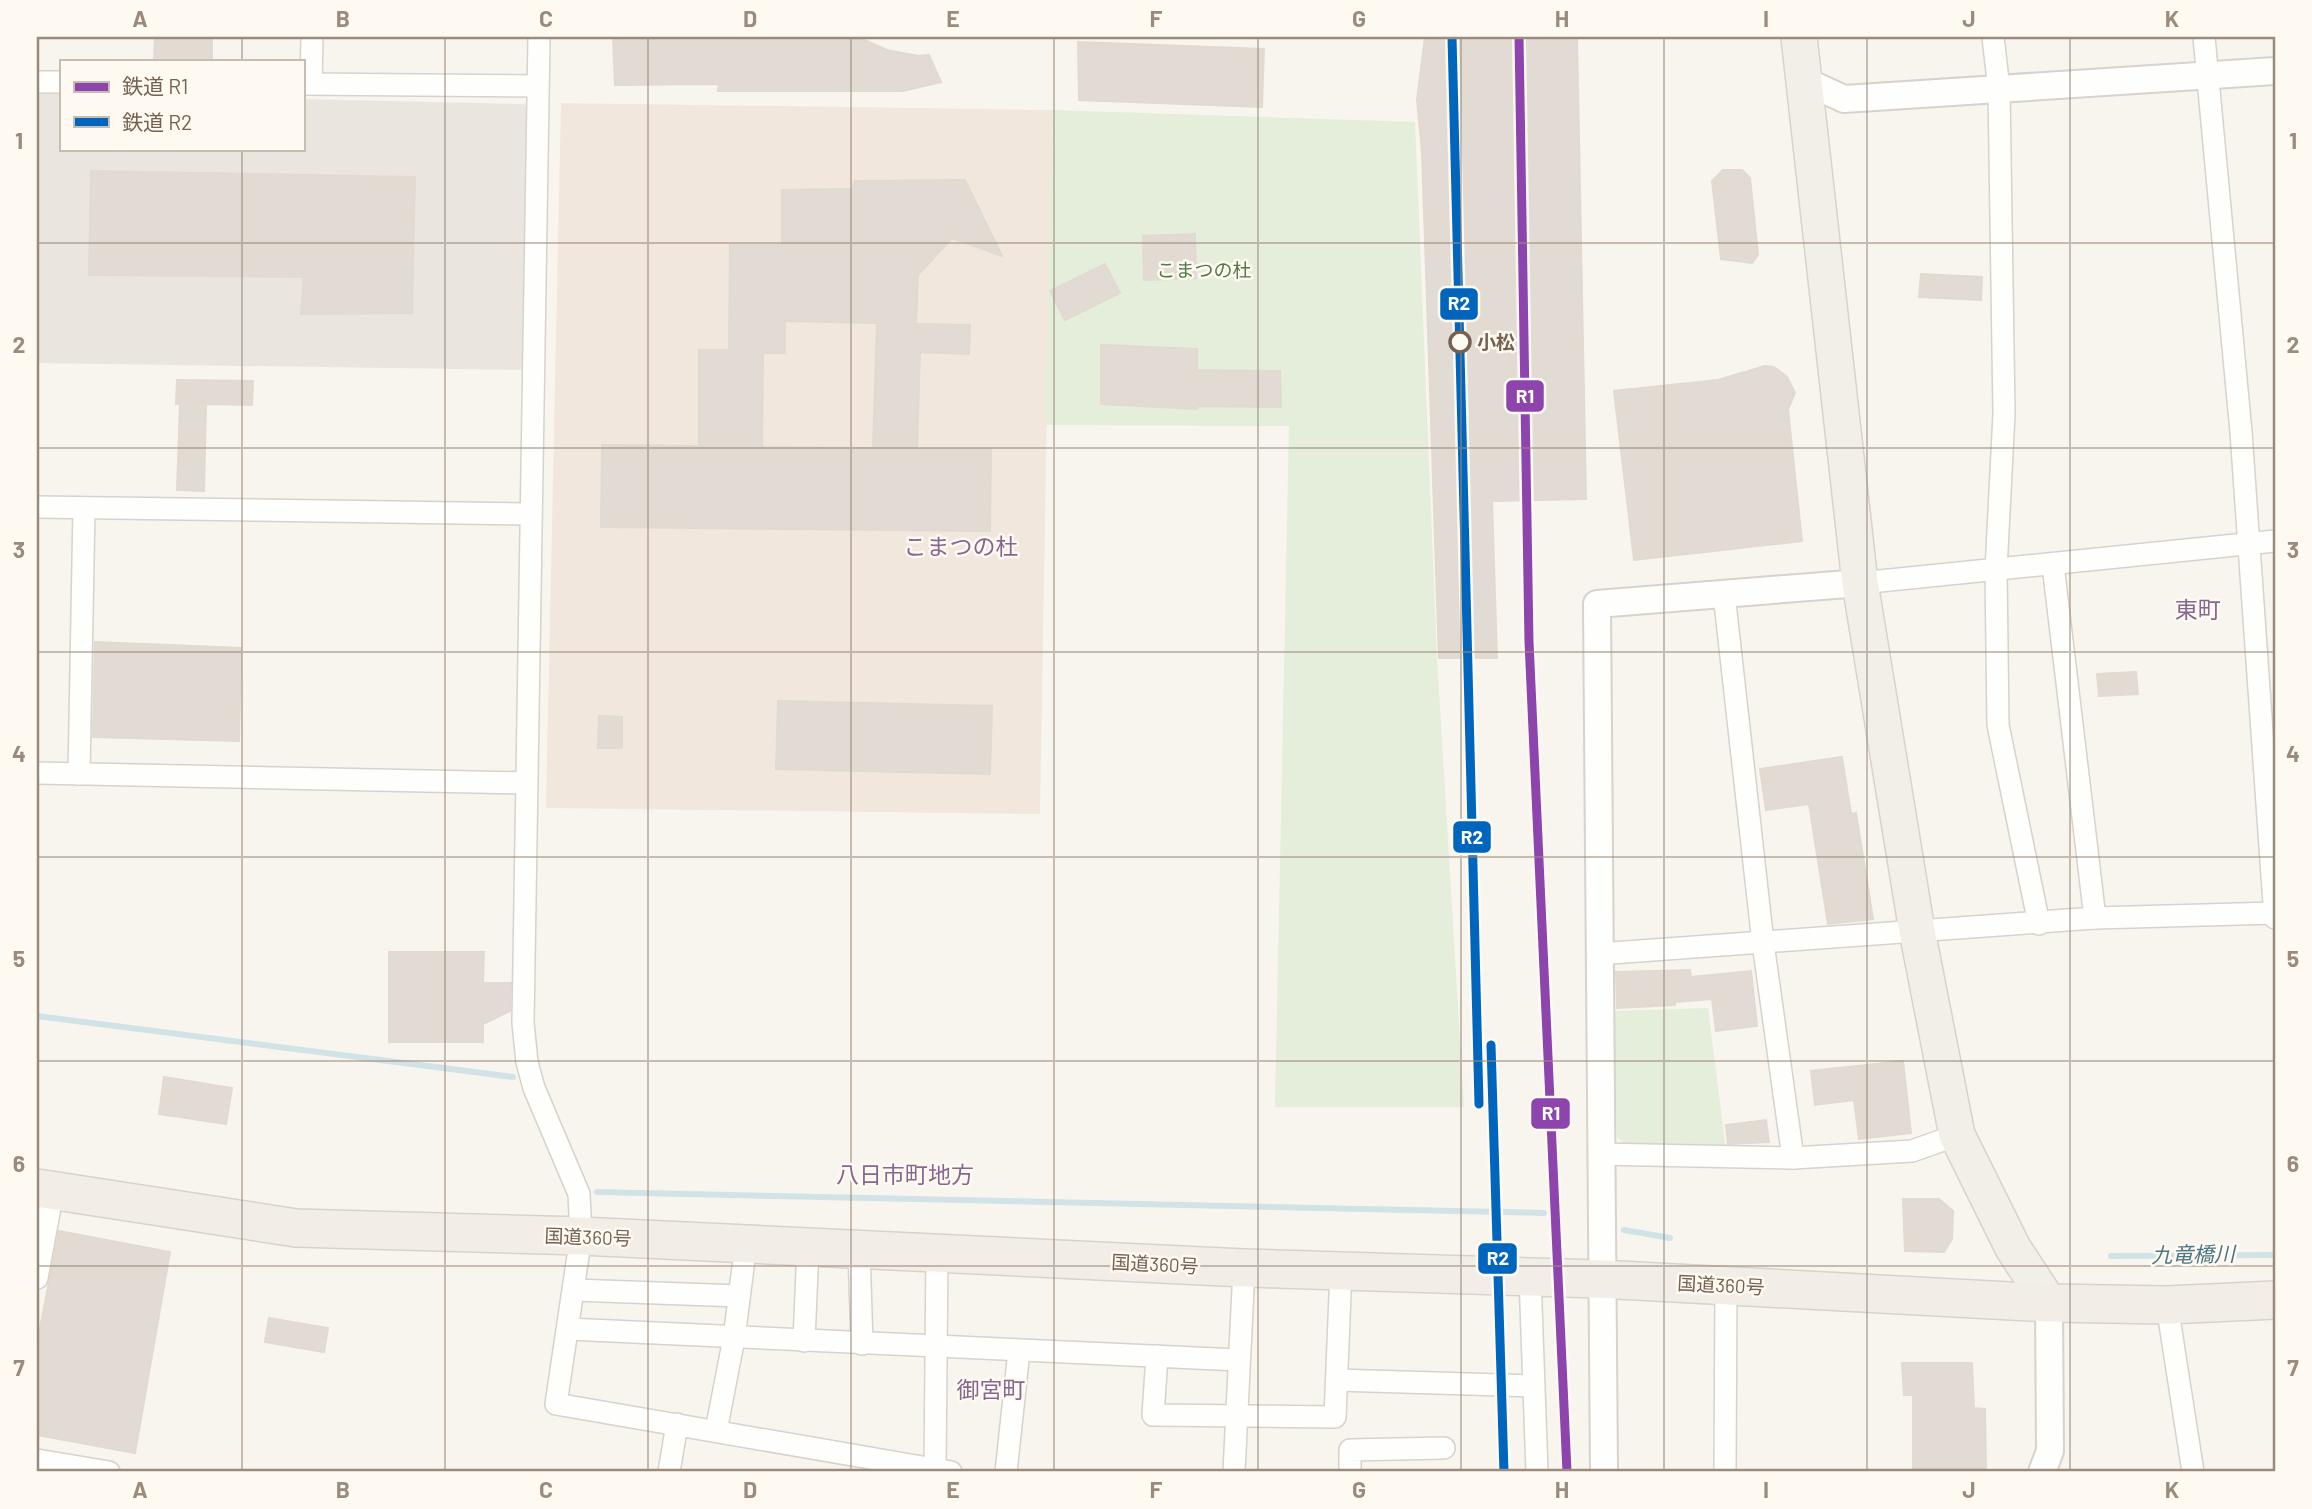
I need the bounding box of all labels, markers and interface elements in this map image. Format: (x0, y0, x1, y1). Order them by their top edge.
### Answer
text: A (132, 4, 148, 32)
text: B (336, 4, 350, 32)
text: C (539, 4, 553, 32)
text: D (743, 4, 757, 32)
text: E (946, 4, 960, 32)
text: F (1150, 4, 1163, 32)
text: G (1352, 4, 1366, 32)
text: H (1555, 4, 1569, 32)
text: I (1763, 4, 1769, 32)
text: J (1962, 4, 1976, 32)
text: K (2165, 4, 2179, 32)
legend (60, 60, 304, 150)
text: 鉄道 R1 (122, 73, 188, 98)
text: 鉄道 R2 (122, 109, 192, 134)
text: 1 (15, 126, 23, 154)
text: 1 (2289, 126, 2297, 154)
park label: こまつの杜 (1156, 258, 1252, 281)
line badge: R2 (1439, 287, 1479, 321)
text: R2 (1448, 291, 1470, 314)
text: 2 (13, 330, 25, 358)
place label: 小松 (1477, 330, 1515, 353)
text: 2 (2287, 330, 2299, 358)
marker: 小松 (1449, 331, 1471, 353)
line badge: R1 (1505, 379, 1545, 413)
text: R1 (1516, 384, 1534, 407)
district label: こまつの杜 (904, 532, 1019, 560)
text: 3 (13, 535, 25, 563)
text: 3 (2287, 535, 2299, 563)
district label: 東町 (2175, 595, 2221, 623)
text: 4 (12, 739, 26, 767)
text: 4 (2286, 739, 2300, 767)
line badge: R2 (1452, 820, 1492, 854)
text: R2 (1461, 825, 1483, 848)
text: 5 (13, 944, 25, 972)
text: 5 (2287, 944, 2299, 972)
line badge: R1 (1530, 1097, 1571, 1130)
text: R1 (1542, 1101, 1560, 1124)
text: 6 (13, 1149, 25, 1177)
text: 6 (2287, 1149, 2299, 1177)
district label: 八日市町地方 (836, 1160, 974, 1188)
street label: 国道360号 (544, 1223, 632, 1250)
water label: 九竜橋川 (2151, 1240, 2237, 1267)
line badge: R2 (1477, 1242, 1518, 1275)
text: R2 (1487, 1246, 1509, 1269)
street label: 国道360号 (1111, 1250, 1199, 1277)
street label: 国道360号 (1677, 1271, 1765, 1298)
text: 7 (13, 1353, 25, 1381)
text: 7 (2287, 1353, 2299, 1381)
district label: 御宮町 (957, 1375, 1026, 1403)
text: A (132, 1475, 148, 1503)
text: B (336, 1475, 350, 1503)
text: C (539, 1475, 553, 1503)
text: D (743, 1475, 757, 1503)
text: E (946, 1475, 960, 1503)
text: F (1150, 1475, 1163, 1503)
text: G (1352, 1475, 1366, 1503)
text: H (1555, 1475, 1569, 1503)
text: I (1763, 1475, 1769, 1503)
text: J (1962, 1475, 1976, 1503)
text: K (2165, 1475, 2179, 1503)

